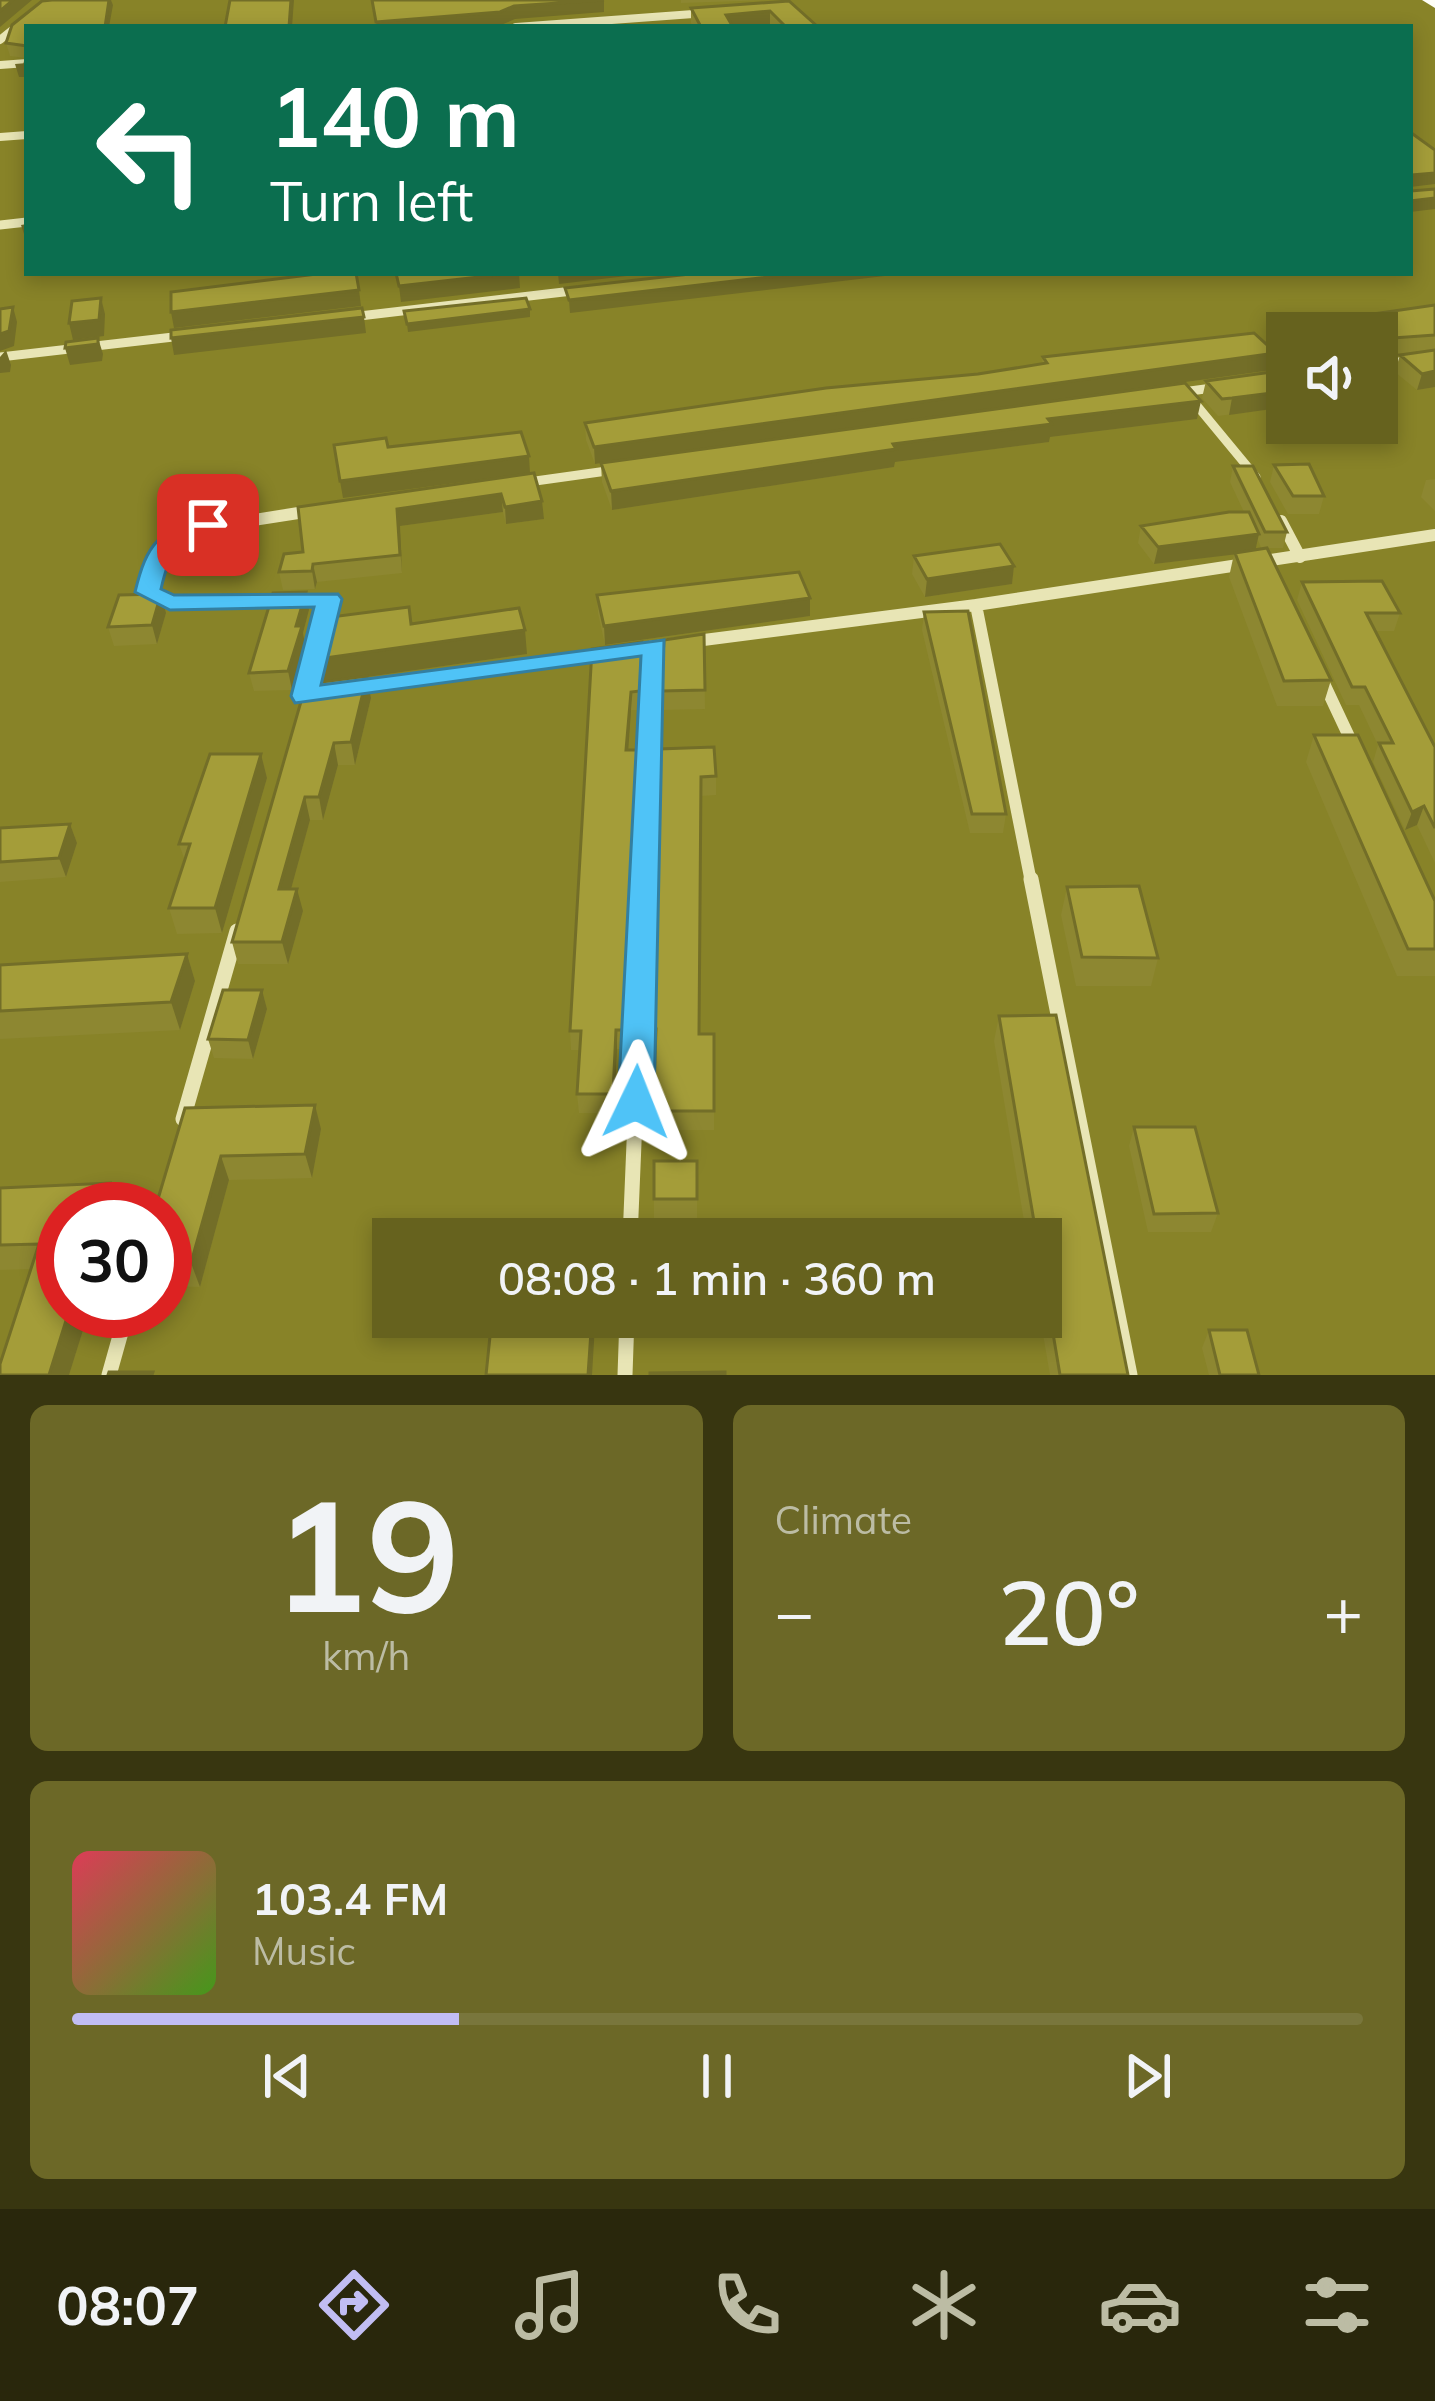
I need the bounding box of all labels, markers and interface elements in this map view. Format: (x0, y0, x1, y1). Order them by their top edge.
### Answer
text: 140 m (270, 63, 520, 168)
icon: left (72, 72, 228, 228)
text: Turn left (270, 167, 473, 235)
map controls (1266, 312, 1398, 444)
button: sound (1266, 312, 1398, 444)
pin (157, 474, 259, 576)
icon: arrive (175, 492, 241, 558)
position arrow (573, 1039, 699, 1165)
speed limit sign: 30 (36, 1182, 192, 1338)
text: 08:08 · 1 min · 360 m (498, 1250, 936, 1306)
text: 19 (273, 1455, 460, 1651)
text: Climate (775, 1495, 912, 1544)
text: 20° (998, 1555, 1140, 1668)
text: − (775, 1570, 814, 1653)
text: + (1323, 1570, 1363, 1653)
text: km/h (322, 1631, 410, 1680)
text: 103.4 FM (252, 1870, 448, 1926)
text: Music (252, 1926, 356, 1975)
icon: previous (254, 2043, 320, 2109)
icon: pause (684, 2043, 750, 2109)
icon: next (1115, 2043, 1181, 2109)
icon: directions (312, 2263, 396, 2347)
icon: music (508, 2263, 592, 2347)
icon: phone (705, 2263, 789, 2347)
icon: climate (902, 2263, 986, 2347)
icon: car (1098, 2263, 1182, 2347)
icon: filters (1295, 2263, 1379, 2347)
text: 08:07 (56, 2271, 199, 2339)

